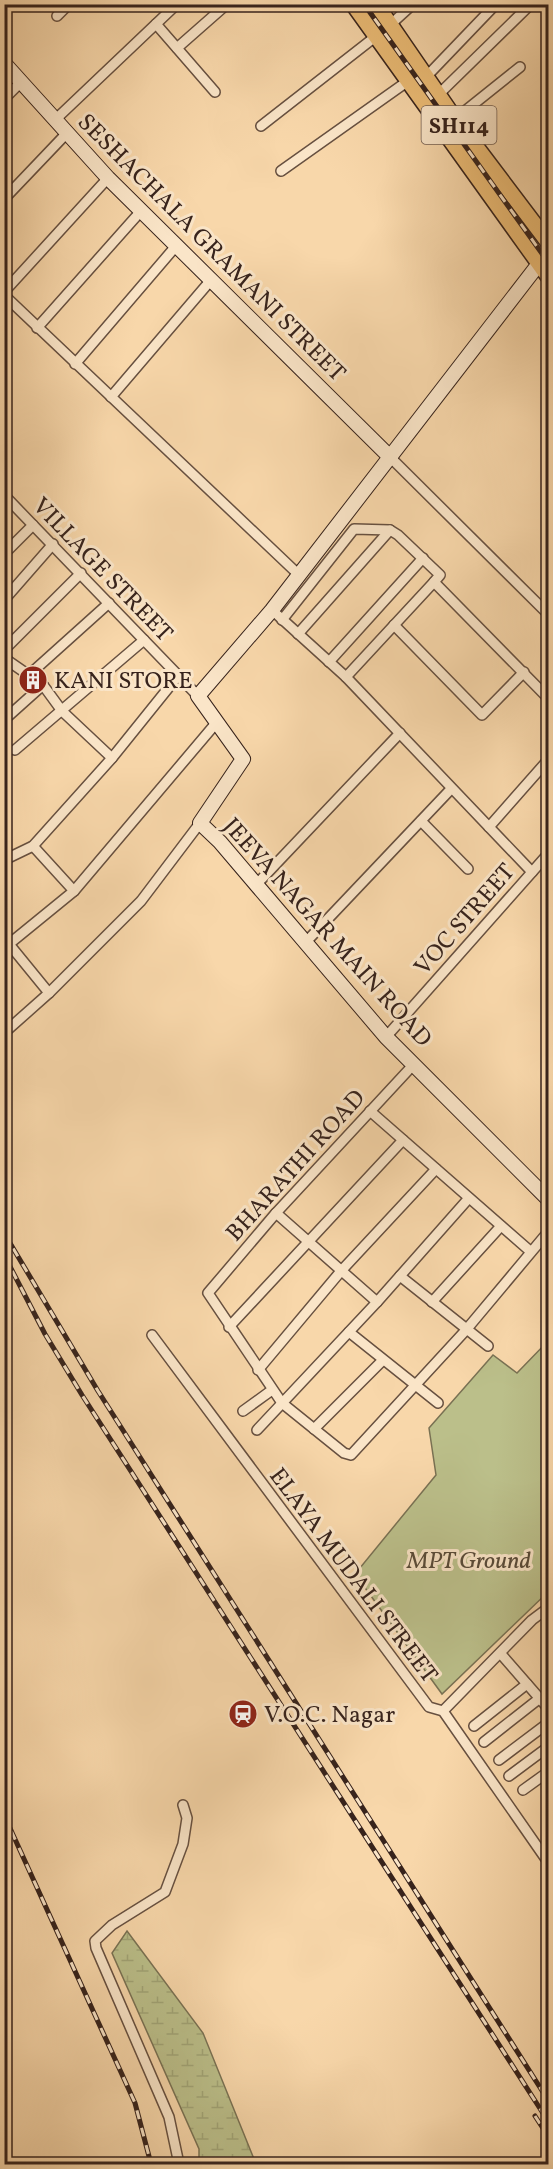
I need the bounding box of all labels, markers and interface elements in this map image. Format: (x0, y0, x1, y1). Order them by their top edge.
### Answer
road number: SH114 (422, 106, 496, 144)
street label: SESHACHALA GRAMANI STREET (69, 107, 352, 390)
street label: VILLAGE STREET (23, 490, 180, 650)
building icon: KANI STORE (17, 664, 49, 696)
place label: KANI STORE (54, 665, 193, 699)
street label: JEEVA NAGAR MAIN ROAD (214, 811, 439, 1055)
street label: VOC STREET (407, 857, 524, 984)
street label: BHARATHI ROAD (219, 1083, 374, 1250)
street label: ELAYA MUDALI STREET (260, 1461, 445, 1691)
park label: MPT Ground (406, 1545, 532, 1579)
station icon: V.O.C. Nagar (227, 1698, 259, 1730)
place label: V.O.C. Nagar (264, 1699, 395, 1733)

